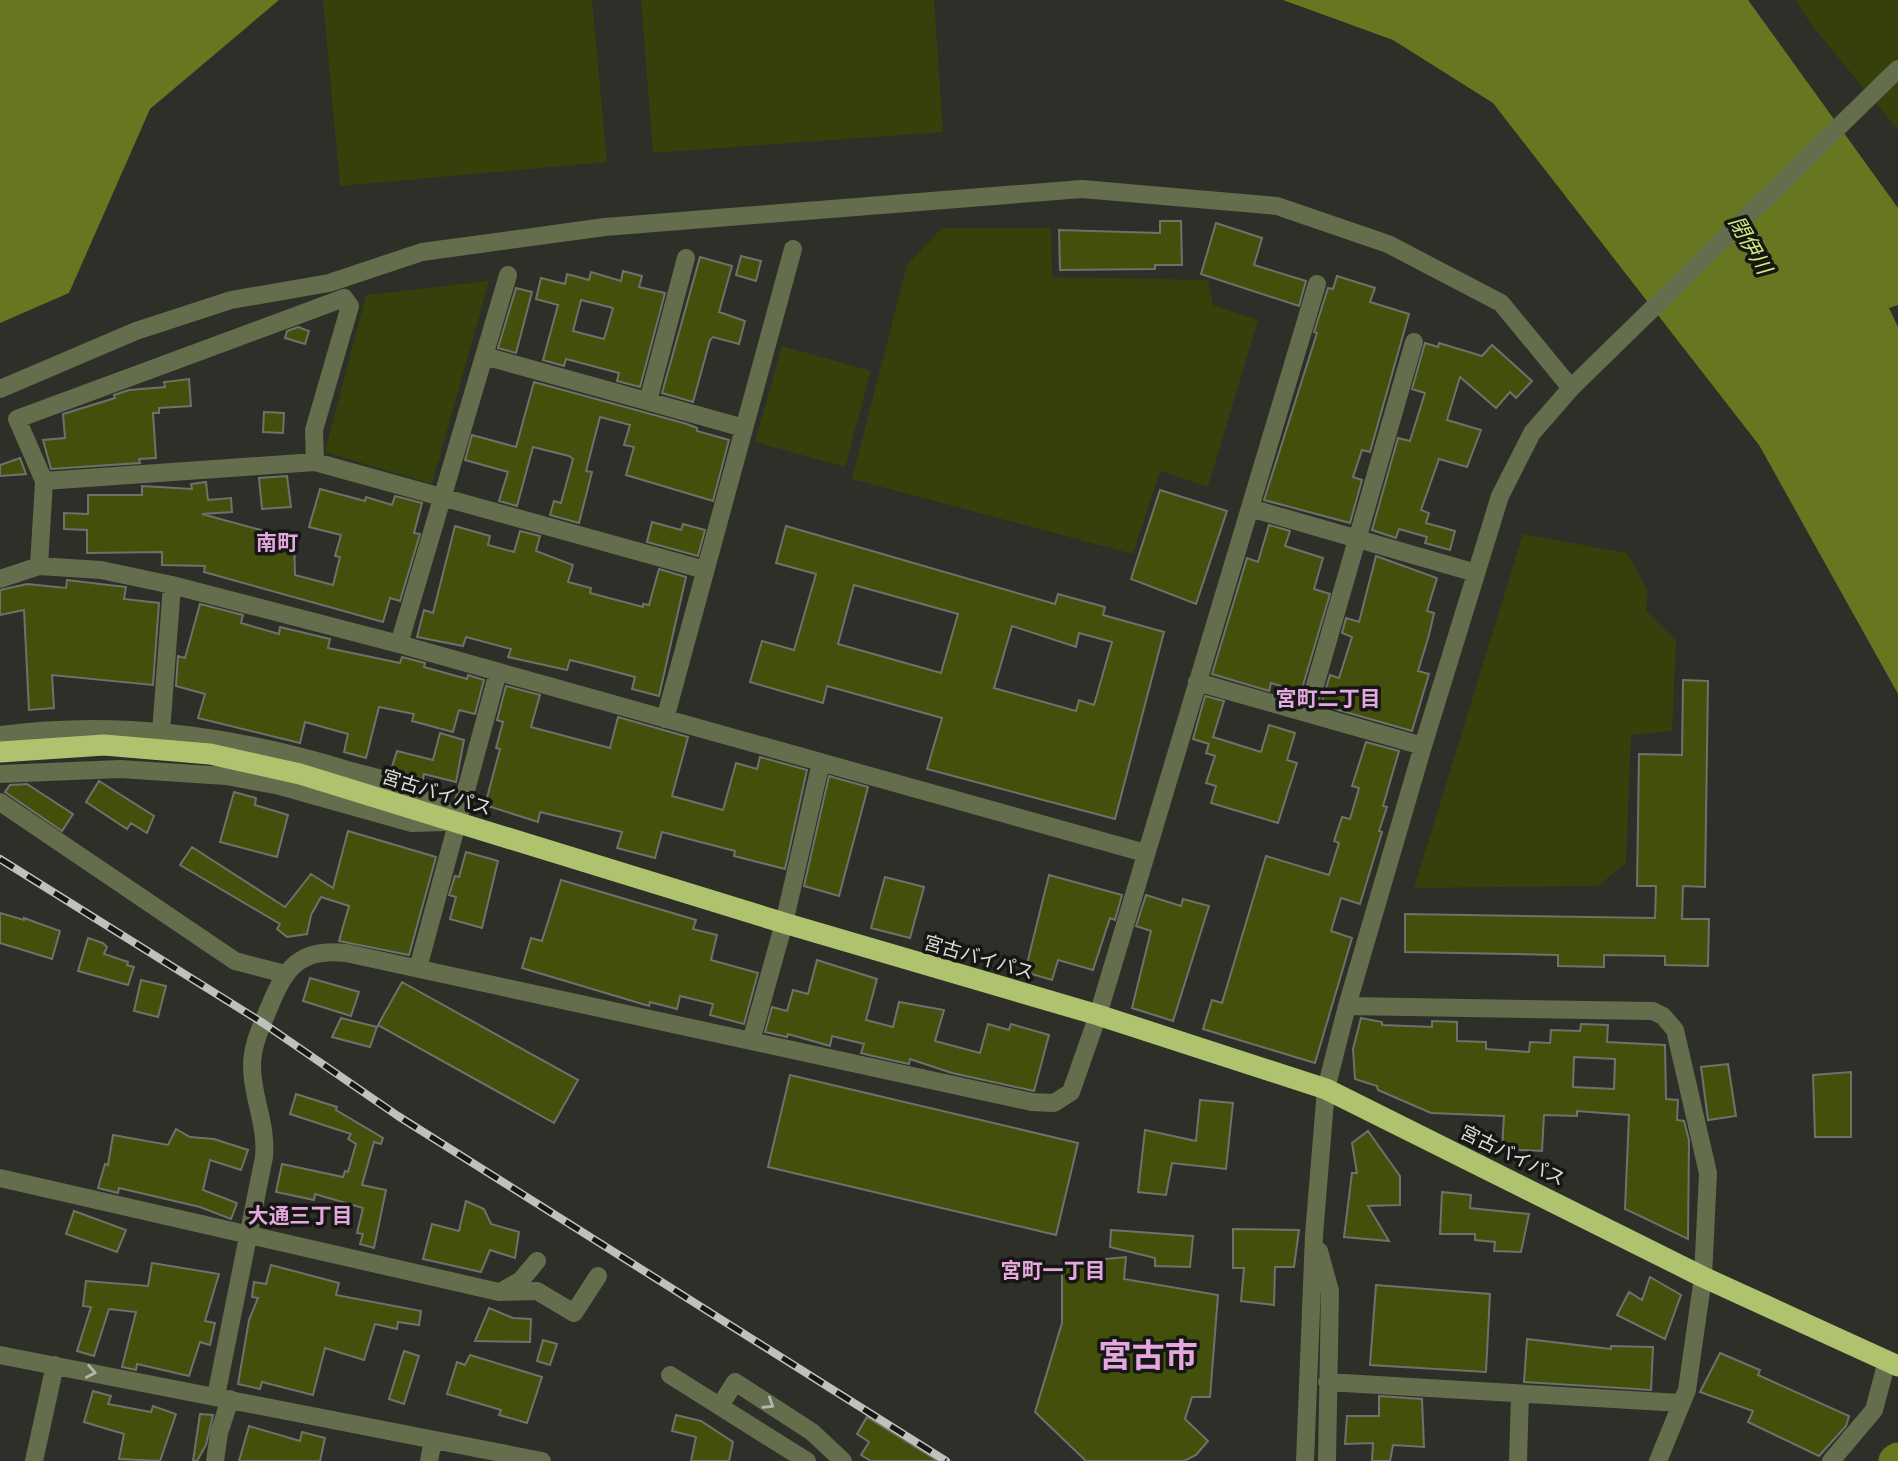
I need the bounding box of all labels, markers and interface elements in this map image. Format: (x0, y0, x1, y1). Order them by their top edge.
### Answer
water label: 閉伊川 (1724, 211, 1778, 280)
district label: 南町 (256, 530, 298, 555)
district label: 宮町二丁目 (1276, 686, 1381, 711)
street label: 宮古バイパス (379, 765, 495, 820)
street label: 宮古バイパス (921, 931, 1037, 984)
street label: 宮古バイパス (1457, 1120, 1569, 1191)
district label: 大通三丁目 (248, 1203, 353, 1228)
district label: 宮町一丁目 (1001, 1258, 1106, 1283)
district label: 宮古市 (1099, 1336, 1198, 1375)
one-way arrow (85, 1364, 97, 1379)
one-way arrow (761, 1396, 774, 1408)

